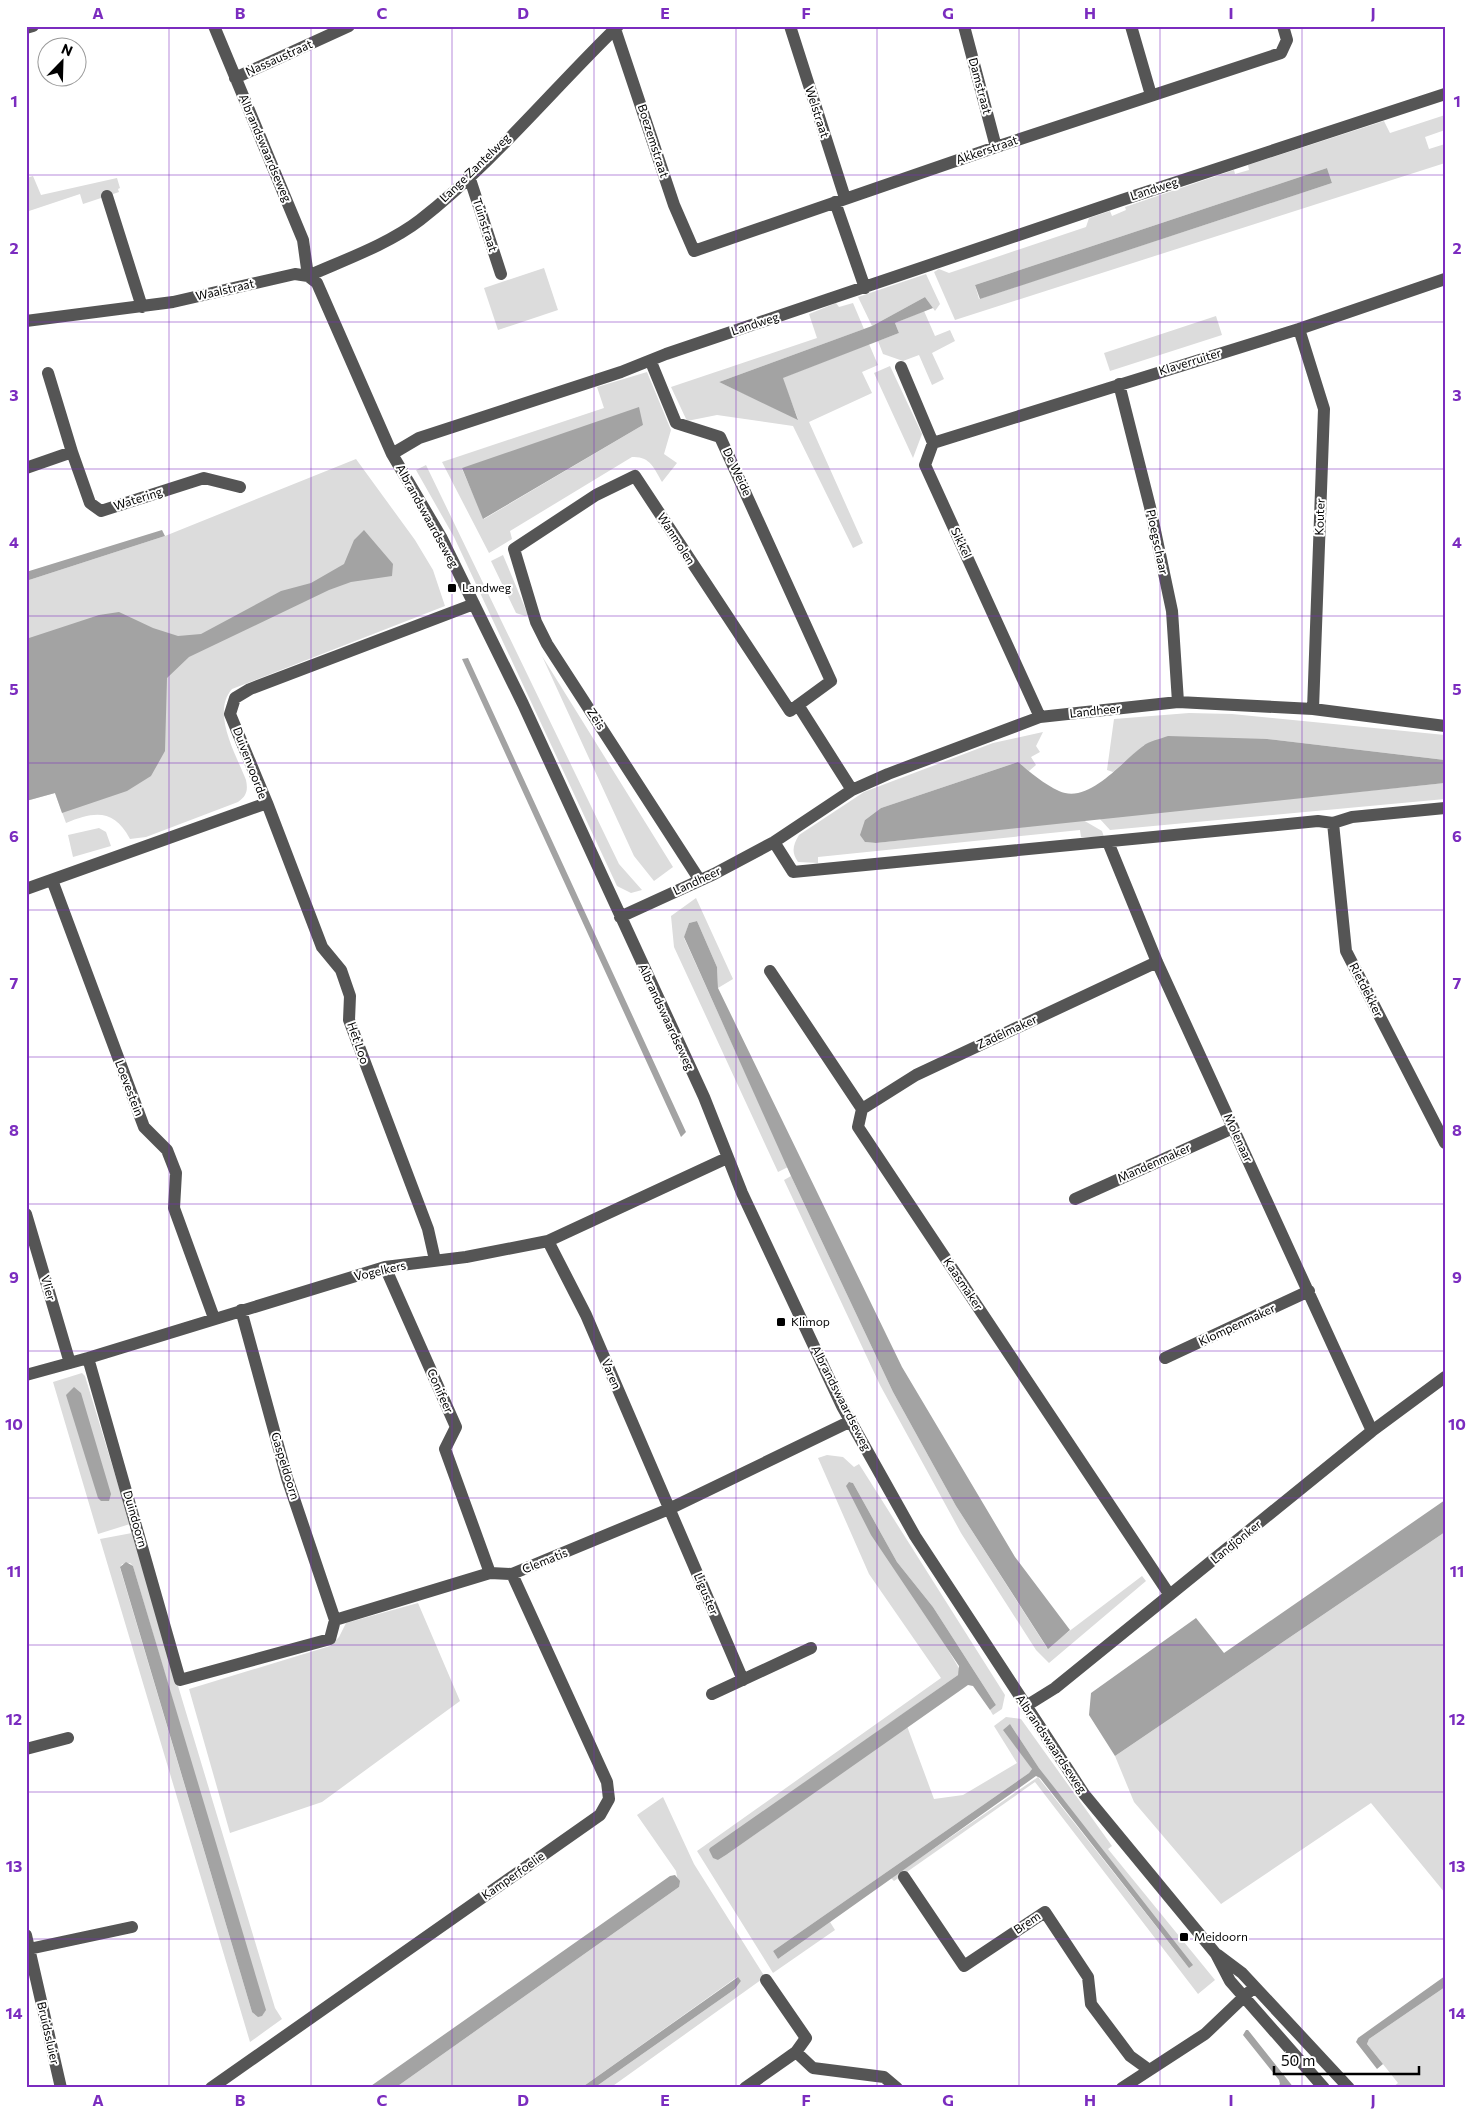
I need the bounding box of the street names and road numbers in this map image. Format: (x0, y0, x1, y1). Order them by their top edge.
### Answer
street label: Nassaustraat (243, 36, 314, 78)
street label: Damstraat (967, 56, 995, 116)
street label: Welstraat (803, 84, 833, 139)
street label: Albrandswaardseweg (237, 92, 295, 204)
street label: Boezemstraat (635, 102, 672, 179)
street label: Lange Zantelweg (436, 130, 513, 205)
street label: Akkerstraat (954, 132, 1019, 166)
street label: Landweg (1128, 174, 1180, 202)
street label: Tuinstraat (471, 196, 501, 253)
street label: Waalstraat (194, 275, 256, 303)
street label: Landweg (729, 309, 781, 337)
street label: Klaverruiter (1157, 345, 1223, 377)
street label: De Weide (721, 445, 755, 498)
street label: Albrandswaardseweg (394, 461, 462, 570)
street label: Watering (112, 483, 164, 512)
street label: Kouter (1311, 498, 1327, 536)
street label: Ploegschaar (1144, 508, 1172, 576)
street label: Wanmolen (655, 510, 699, 567)
street label: Sikkel (949, 525, 975, 560)
street label: Landheer (1069, 700, 1121, 720)
street label: Zeis (585, 705, 609, 732)
street label: Duivenvoorde (231, 725, 271, 801)
street label: Landheer (670, 863, 723, 897)
street label: Rietdekker (1347, 960, 1387, 1019)
street label: Albrandswaardseweg (636, 961, 698, 1073)
street label: Zadelmaker (974, 1011, 1039, 1051)
street label: Het Loo (345, 1020, 373, 1066)
street label: Loevestein (113, 1058, 147, 1118)
street label: Molenaar (1222, 1111, 1256, 1164)
street label: Mandenmaker (1115, 1140, 1193, 1184)
street label: Kaasmaker (941, 1255, 987, 1312)
street label: Vogelkers (352, 1257, 407, 1283)
street label: Vlier (39, 1274, 59, 1302)
street label: Klompenmaker (1196, 1300, 1277, 1348)
street label: Albrandswaardseweg (809, 1343, 875, 1453)
street label: Varen (599, 1356, 625, 1391)
street label: Conifeer (425, 1366, 457, 1415)
street label: Gaspeldoorn (269, 1430, 303, 1501)
street label: Duindoorn (121, 1489, 151, 1549)
street label: Landjonker (1207, 1516, 1264, 1566)
street label: Clematis (520, 1545, 569, 1576)
street label: Liguster (692, 1570, 722, 1617)
street label: Albrandswaardseweg (1014, 1691, 1090, 1796)
street label: Kamperfoelie (478, 1848, 547, 1902)
street label: Brem (1010, 1908, 1042, 1936)
street label: Bruidssluier (35, 2000, 63, 2066)

